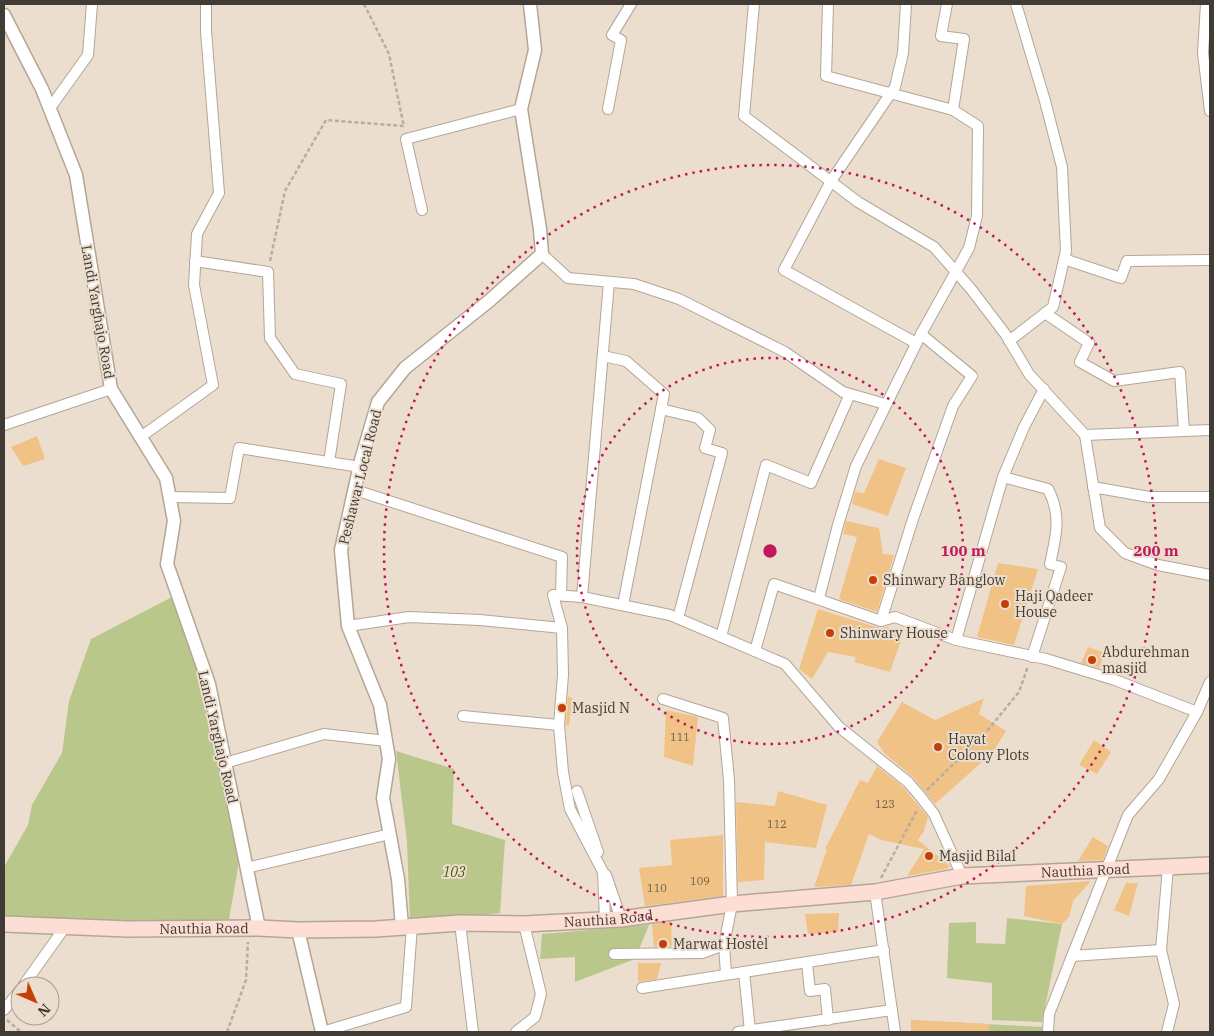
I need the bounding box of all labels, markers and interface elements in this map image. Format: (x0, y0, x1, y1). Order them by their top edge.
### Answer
street label: Landi Yarghajo Road (77, 244, 119, 381)
street label: Peshawar Local Road (334, 407, 386, 547)
text: 100 m (940, 541, 986, 560)
text: 200 m (1133, 541, 1179, 560)
centre of rings (761, 542, 779, 560)
place label: Shinwary Banglow (883, 571, 1006, 589)
marker: Shinwary Banglow (867, 574, 879, 586)
place label: Haji Qadeer House (1015, 587, 1094, 621)
marker: Haji Qadeer House (999, 598, 1011, 610)
place label: Shinwary House (840, 624, 948, 642)
marker: Shinwary House (824, 627, 836, 639)
place label: Abdurehman masjid (1102, 643, 1190, 677)
marker: Abdurehman masjid (1086, 654, 1098, 666)
street label: Landi Yarghajo Road (194, 669, 242, 806)
place label: Masjid N (572, 699, 630, 717)
marker: Masjid N (556, 702, 568, 714)
house number: 111 (670, 730, 690, 744)
place label: Hayat Colony Plots (948, 730, 1029, 764)
marker: Hayat Colony Plots (932, 741, 944, 753)
house number: 123 (875, 797, 895, 811)
house number: 112 (767, 817, 787, 831)
place label: Masjid Bilal (939, 847, 1016, 865)
marker: Masjid Bilal (923, 850, 935, 862)
street label: Nauthia Road (1040, 860, 1131, 882)
park label: 103 (442, 863, 466, 881)
house number: 109 (690, 874, 710, 888)
house number: 110 (647, 881, 667, 895)
street label: Nauthia Road (563, 906, 655, 931)
street label: Nauthia Road (159, 919, 249, 938)
place label: Marwat Hostel (673, 935, 768, 953)
marker: Marwat Hostel (657, 938, 669, 950)
north arrow (10, 976, 60, 1026)
text: N (34, 1000, 54, 1020)

